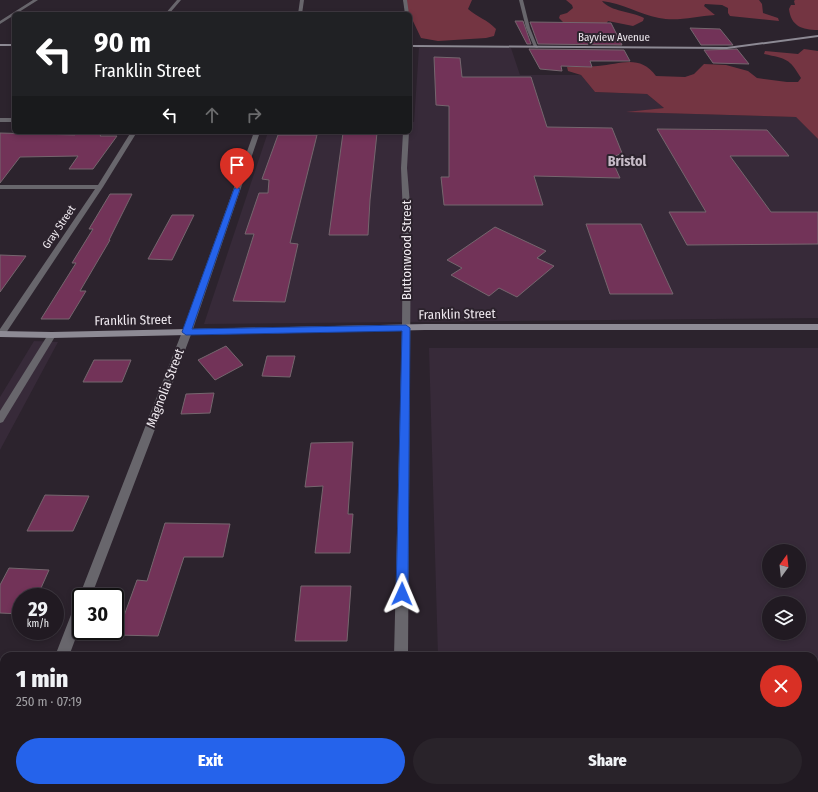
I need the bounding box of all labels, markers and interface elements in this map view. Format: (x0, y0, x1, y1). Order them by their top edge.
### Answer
text: 90 m (94, 26, 151, 59)
icon: left (28, 28, 80, 80)
street label: Bayview Avenue (578, 31, 650, 44)
text: Franklin Street (94, 60, 201, 82)
icon: left (159, 104, 181, 126)
icon: ahead (201, 104, 223, 126)
icon: right (243, 104, 265, 126)
pin (220, 148, 254, 189)
district label: Bristol (608, 153, 647, 170)
icon: arrive (226, 154, 248, 176)
street label: Buttonwood Street (399, 199, 414, 300)
street label: Gray Street (40, 202, 78, 251)
street label: Franklin Street (418, 306, 496, 322)
street label: Franklin Street (94, 312, 172, 328)
street label: Magnolia Street (143, 346, 187, 430)
north arrow (762, 544, 806, 588)
map controls (762, 544, 806, 640)
position arrow (381, 573, 423, 615)
speed limit sign: 30 (72, 588, 124, 640)
button: layers (762, 596, 806, 640)
text: 29 (28, 597, 48, 621)
text: km/h (27, 618, 49, 630)
text: 1 min (16, 665, 68, 693)
button: close (760, 665, 802, 707)
text: 250 m · 07:19 (16, 694, 82, 709)
button: Exit (16, 738, 405, 784)
button: Share (413, 738, 802, 784)

